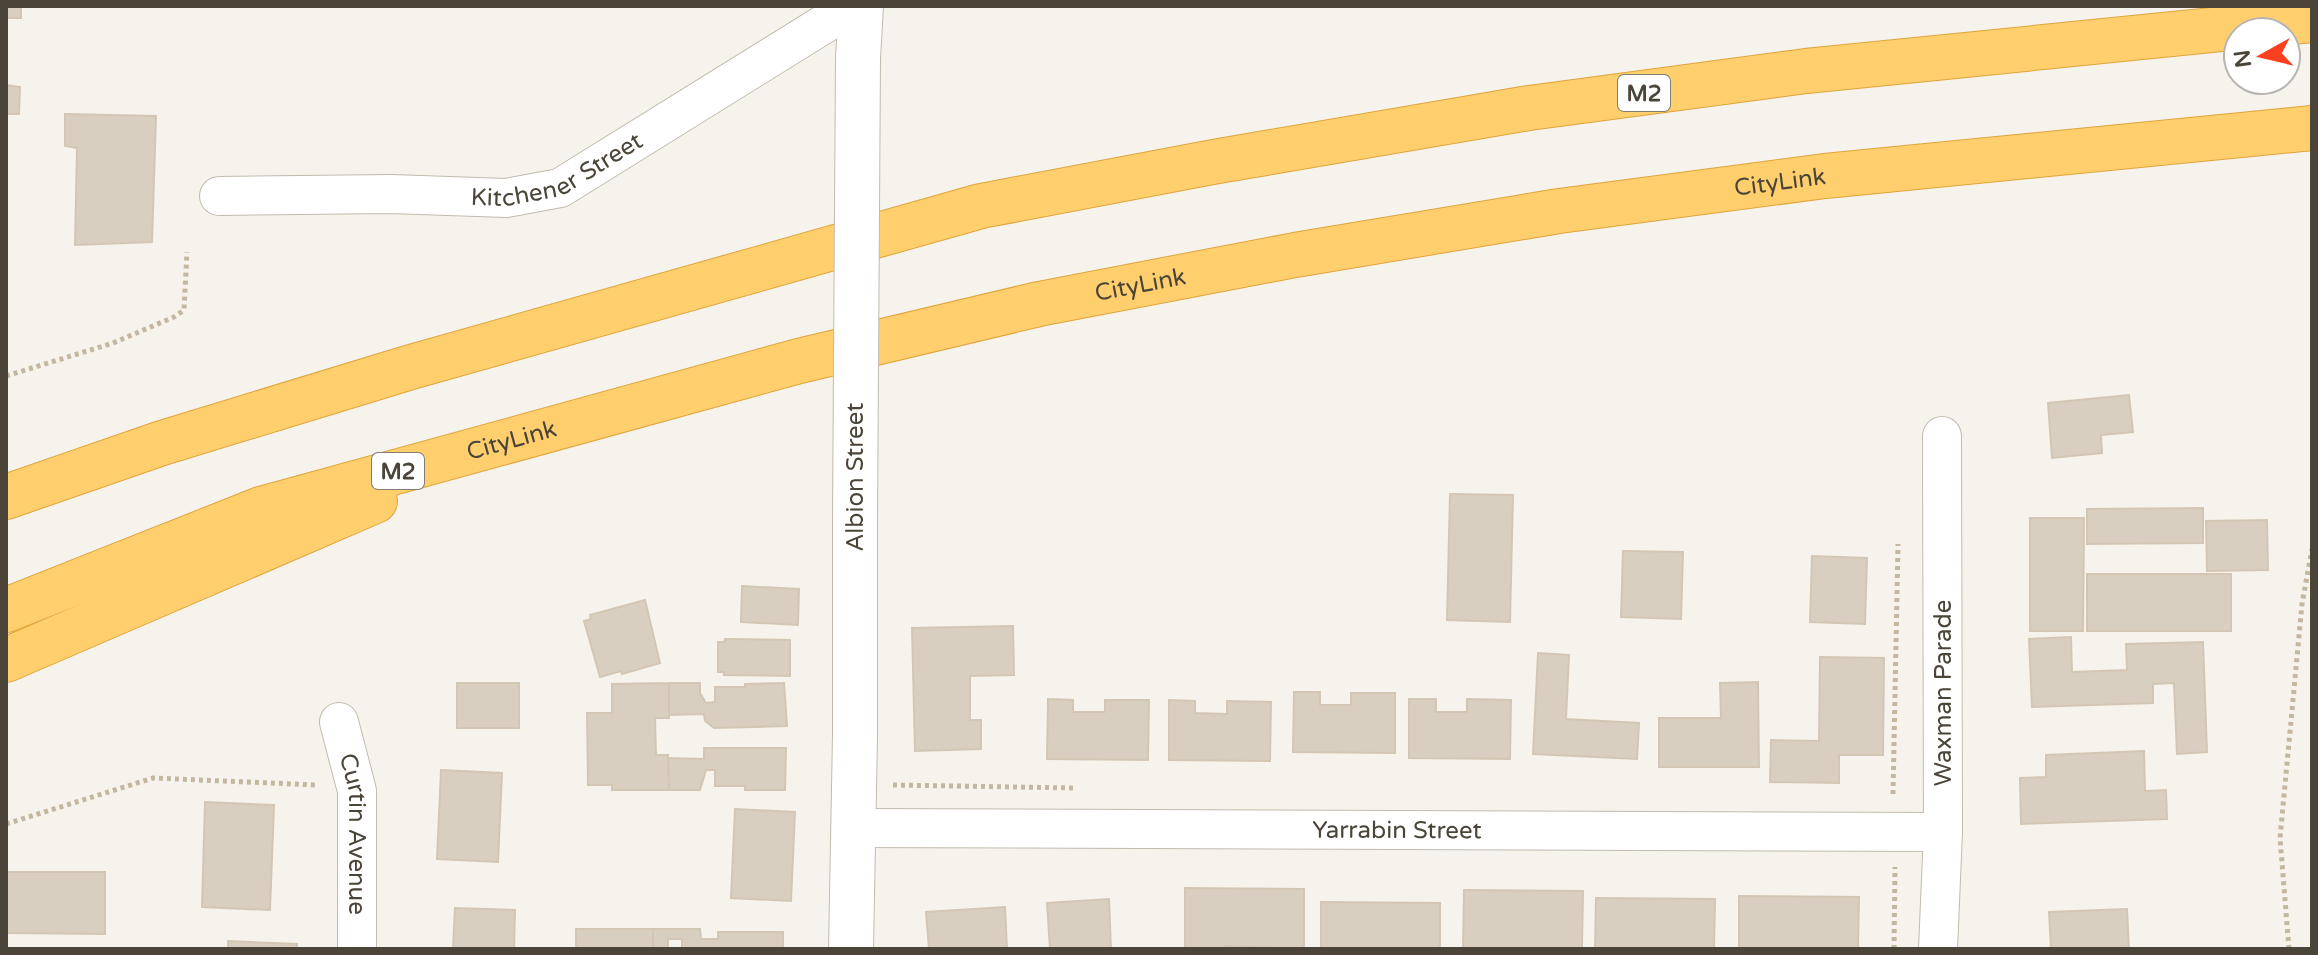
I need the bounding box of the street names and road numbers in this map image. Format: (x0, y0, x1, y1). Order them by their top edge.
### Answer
road number: M2 (1618, 75, 1670, 111)
street label: Kitchener Street (470, 126, 648, 214)
street label: CityLink (1732, 162, 1827, 203)
street label: CityLink (1092, 262, 1188, 308)
street label: Albion Street (841, 403, 870, 551)
street label: CityLink (463, 414, 560, 467)
road number: M2 (372, 453, 424, 489)
street label: Waxman Parade (1929, 600, 1958, 786)
street label: Curtin Avenue (333, 750, 371, 915)
street label: Yarrabin Street (1312, 816, 1482, 845)

